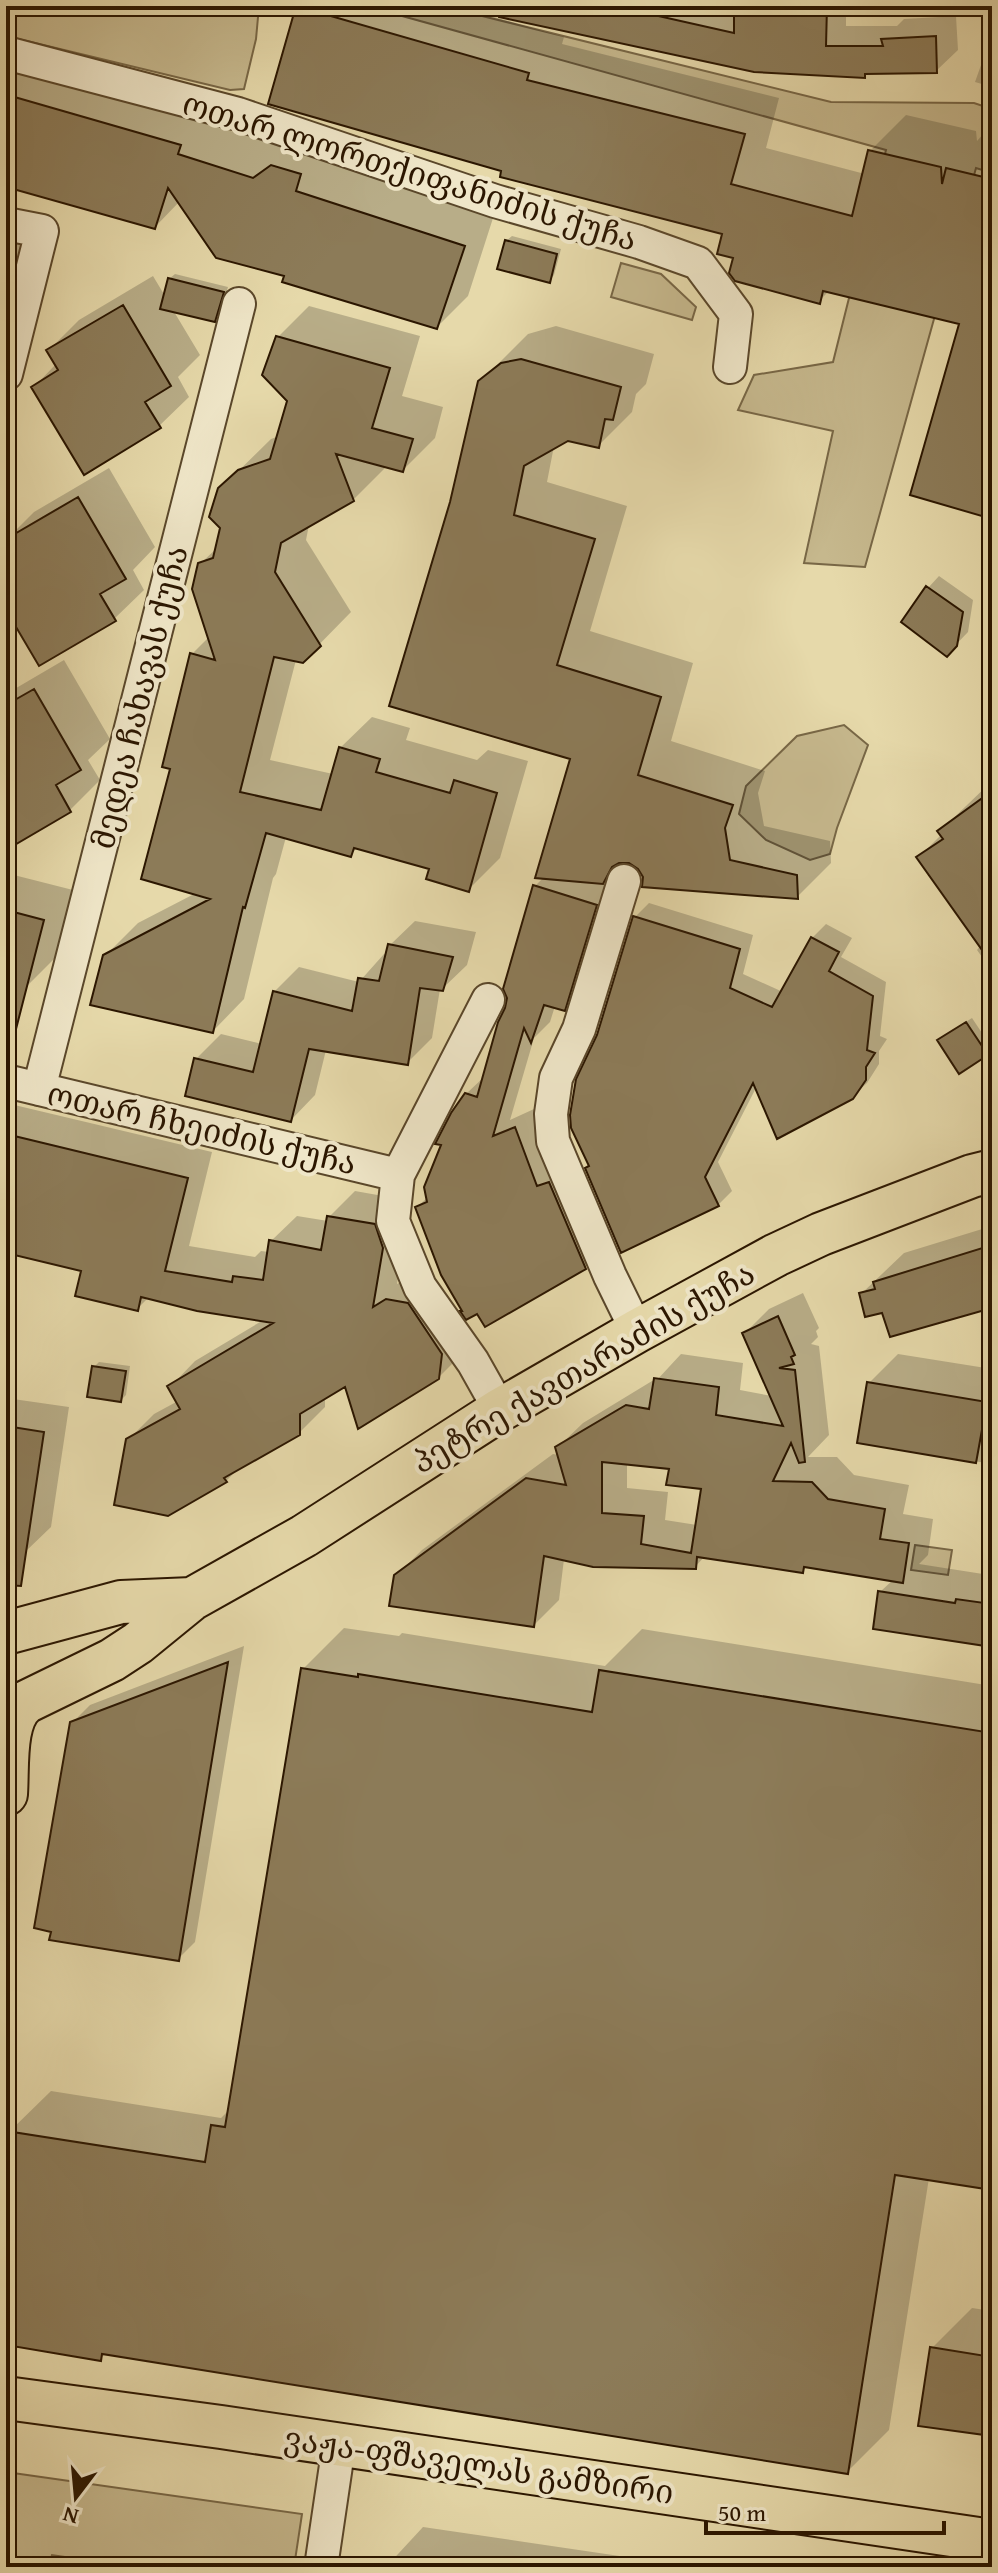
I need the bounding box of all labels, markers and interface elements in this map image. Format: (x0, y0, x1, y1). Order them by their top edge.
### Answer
street label: ოთარ ლორთქიფანიძის ქუჩა (177, 79, 643, 263)
street label: მედეა ჩახავას ქუჩა (79, 540, 199, 854)
street label: ოთარ ჩხეიძის ქუჩა (43, 1070, 361, 1186)
street label: პეტრე ქავთარაძის ქუჩა (403, 1249, 763, 1485)
street label: ვაჟა-ფშაველას გამზირი (281, 2414, 677, 2516)
north arrow (36, 2457, 116, 2537)
scale bar (706, 2485, 944, 2535)
text: 50 m (718, 2495, 766, 2530)
text: N (59, 2499, 82, 2534)

